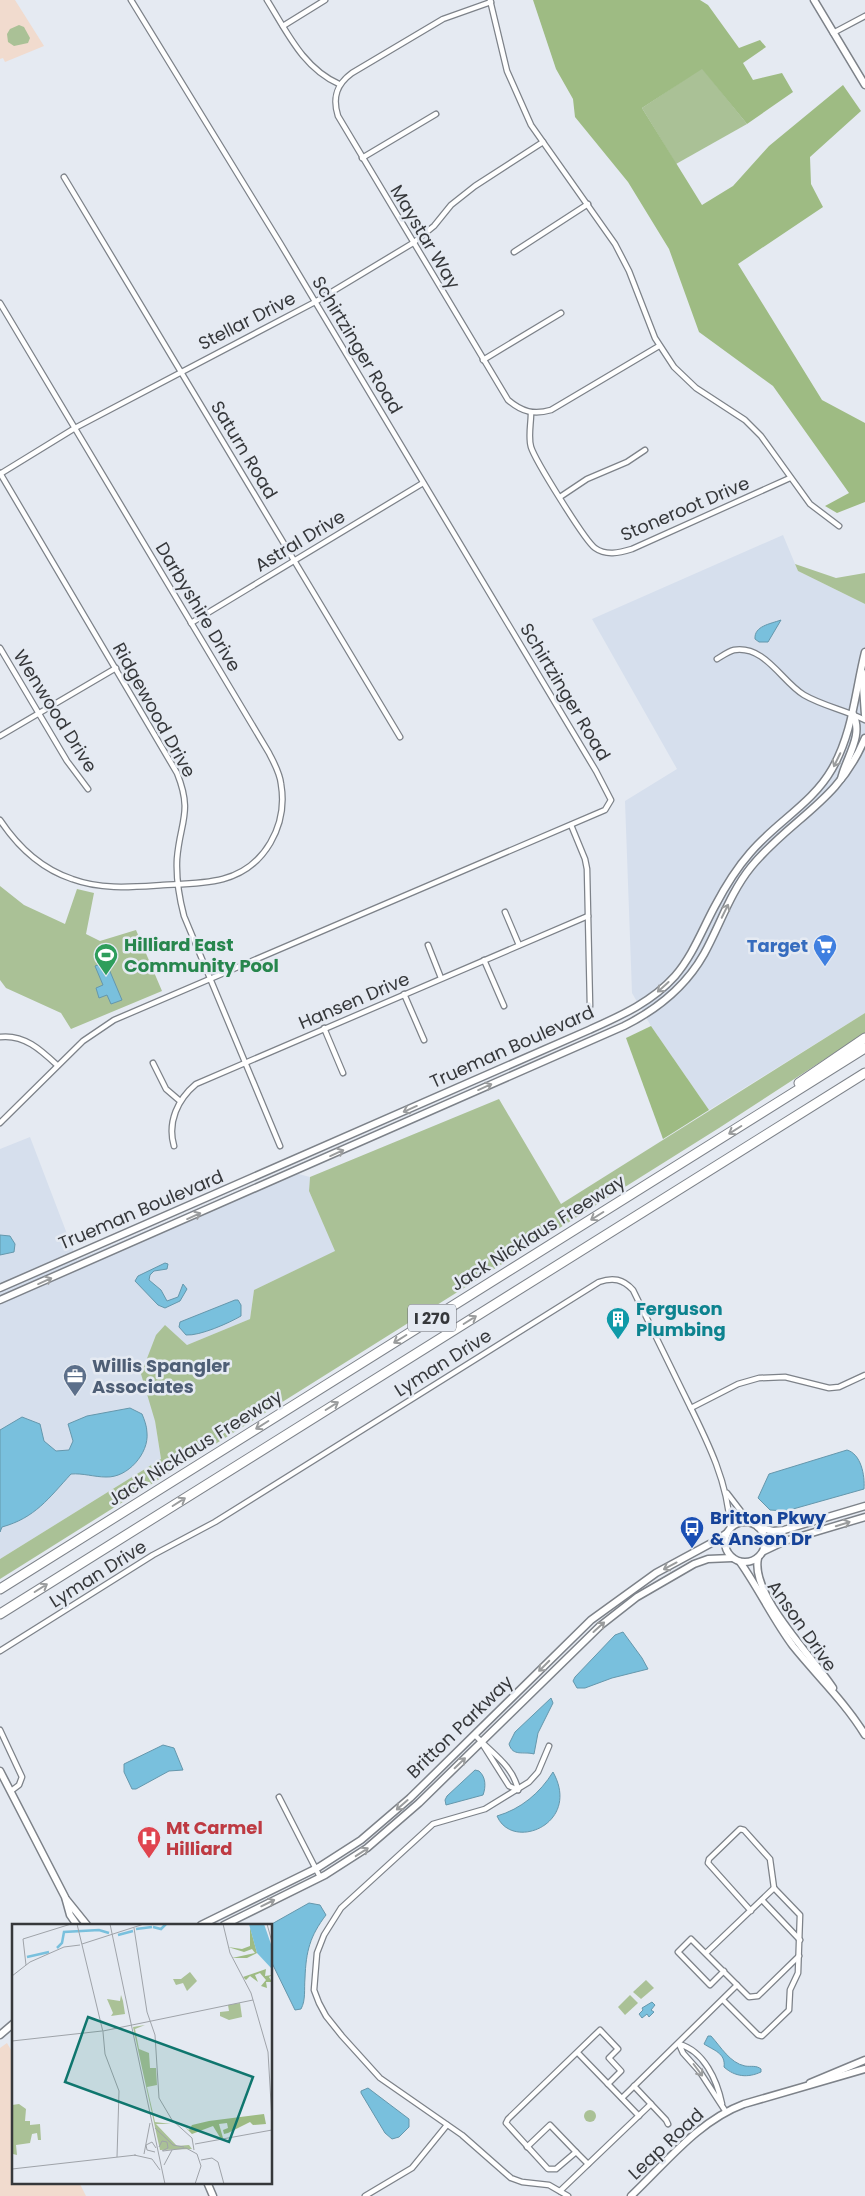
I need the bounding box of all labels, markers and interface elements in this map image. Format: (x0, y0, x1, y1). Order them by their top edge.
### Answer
street label: Maystar Way (385, 180, 466, 293)
street label: Schirtzinger Road (306, 271, 408, 418)
street label: Stellar Drive (194, 285, 300, 356)
street label: Saturn Road (205, 396, 284, 504)
street label: Stoneroot Drive (617, 470, 753, 547)
street label: Astral Drive (250, 504, 350, 577)
street label: Darbyshire Drive (150, 537, 247, 676)
street label: Schirtzinger Road (514, 618, 616, 765)
street label: Ridgewood Drive (107, 638, 202, 782)
street label: Wenwood Drive (8, 645, 103, 777)
one-way arrow (831, 752, 841, 767)
one-way arrow (721, 904, 730, 919)
place label: Hilliard East Community Pool (124, 932, 279, 978)
place label: Target (747, 933, 808, 958)
supermarket icon: Target (812, 933, 838, 967)
sports icon: Hilliard East Community Pool (93, 942, 119, 976)
street label: Hansen Drive (295, 966, 413, 1035)
one-way arrow (656, 981, 669, 993)
street label: Trueman Boulevard (426, 999, 598, 1094)
one-way arrow (477, 1081, 492, 1091)
one-way arrow (403, 1104, 418, 1114)
one-way arrow (728, 1125, 742, 1135)
one-way arrow (329, 1147, 344, 1157)
street label: Trueman Boulevard (54, 1163, 227, 1256)
street label: Jack Nicklaus Freeway (446, 1169, 630, 1297)
one-way arrow (186, 1210, 201, 1220)
one-way arrow (590, 1211, 604, 1221)
one-way arrow (37, 1275, 52, 1285)
place label: Ferguson Plumbing (636, 1296, 726, 1342)
road number: I 270 (408, 1305, 456, 1332)
building icon: Ferguson Plumbing (605, 1306, 631, 1340)
one-way arrow (462, 1315, 476, 1325)
street label: Lyman Drive (389, 1323, 496, 1402)
one-way arrow (393, 1334, 407, 1344)
place label: Willis Spangler Associates (92, 1353, 230, 1399)
office icon: Willis Spangler Associates (62, 1363, 88, 1397)
street label: Jack Nicklaus Freeway (103, 1384, 287, 1512)
one-way arrow (324, 1401, 338, 1411)
one-way arrow (255, 1420, 269, 1430)
one-way arrow (172, 1496, 186, 1506)
place label: Britton Pkwy & Anson Dr (710, 1505, 827, 1551)
bus stop icon: Britton Pkwy & Anson Dr (679, 1515, 705, 1549)
one-way arrow (835, 1518, 851, 1528)
street label: Lyman Drive (44, 1534, 151, 1613)
one-way arrow (663, 1562, 678, 1571)
street label: Anson Drive (762, 1575, 843, 1676)
one-way arrow (34, 1582, 48, 1592)
one-way arrow (593, 1622, 606, 1633)
one-way arrow (537, 1660, 550, 1672)
street label: Britton Parkway (401, 1669, 518, 1784)
one-way arrow (454, 1757, 466, 1769)
one-way arrow (395, 1799, 408, 1811)
place label: Mt Carmel Hilliard (166, 1815, 263, 1861)
hospital icon: Mt Carmel Hilliard (136, 1825, 162, 1859)
one-way arrow (354, 1846, 368, 1856)
one-way arrow (260, 1898, 275, 1908)
inset map (12, 1924, 272, 2184)
one-way arrow (692, 2063, 703, 2076)
street label: Leap Road (622, 2102, 709, 2185)

